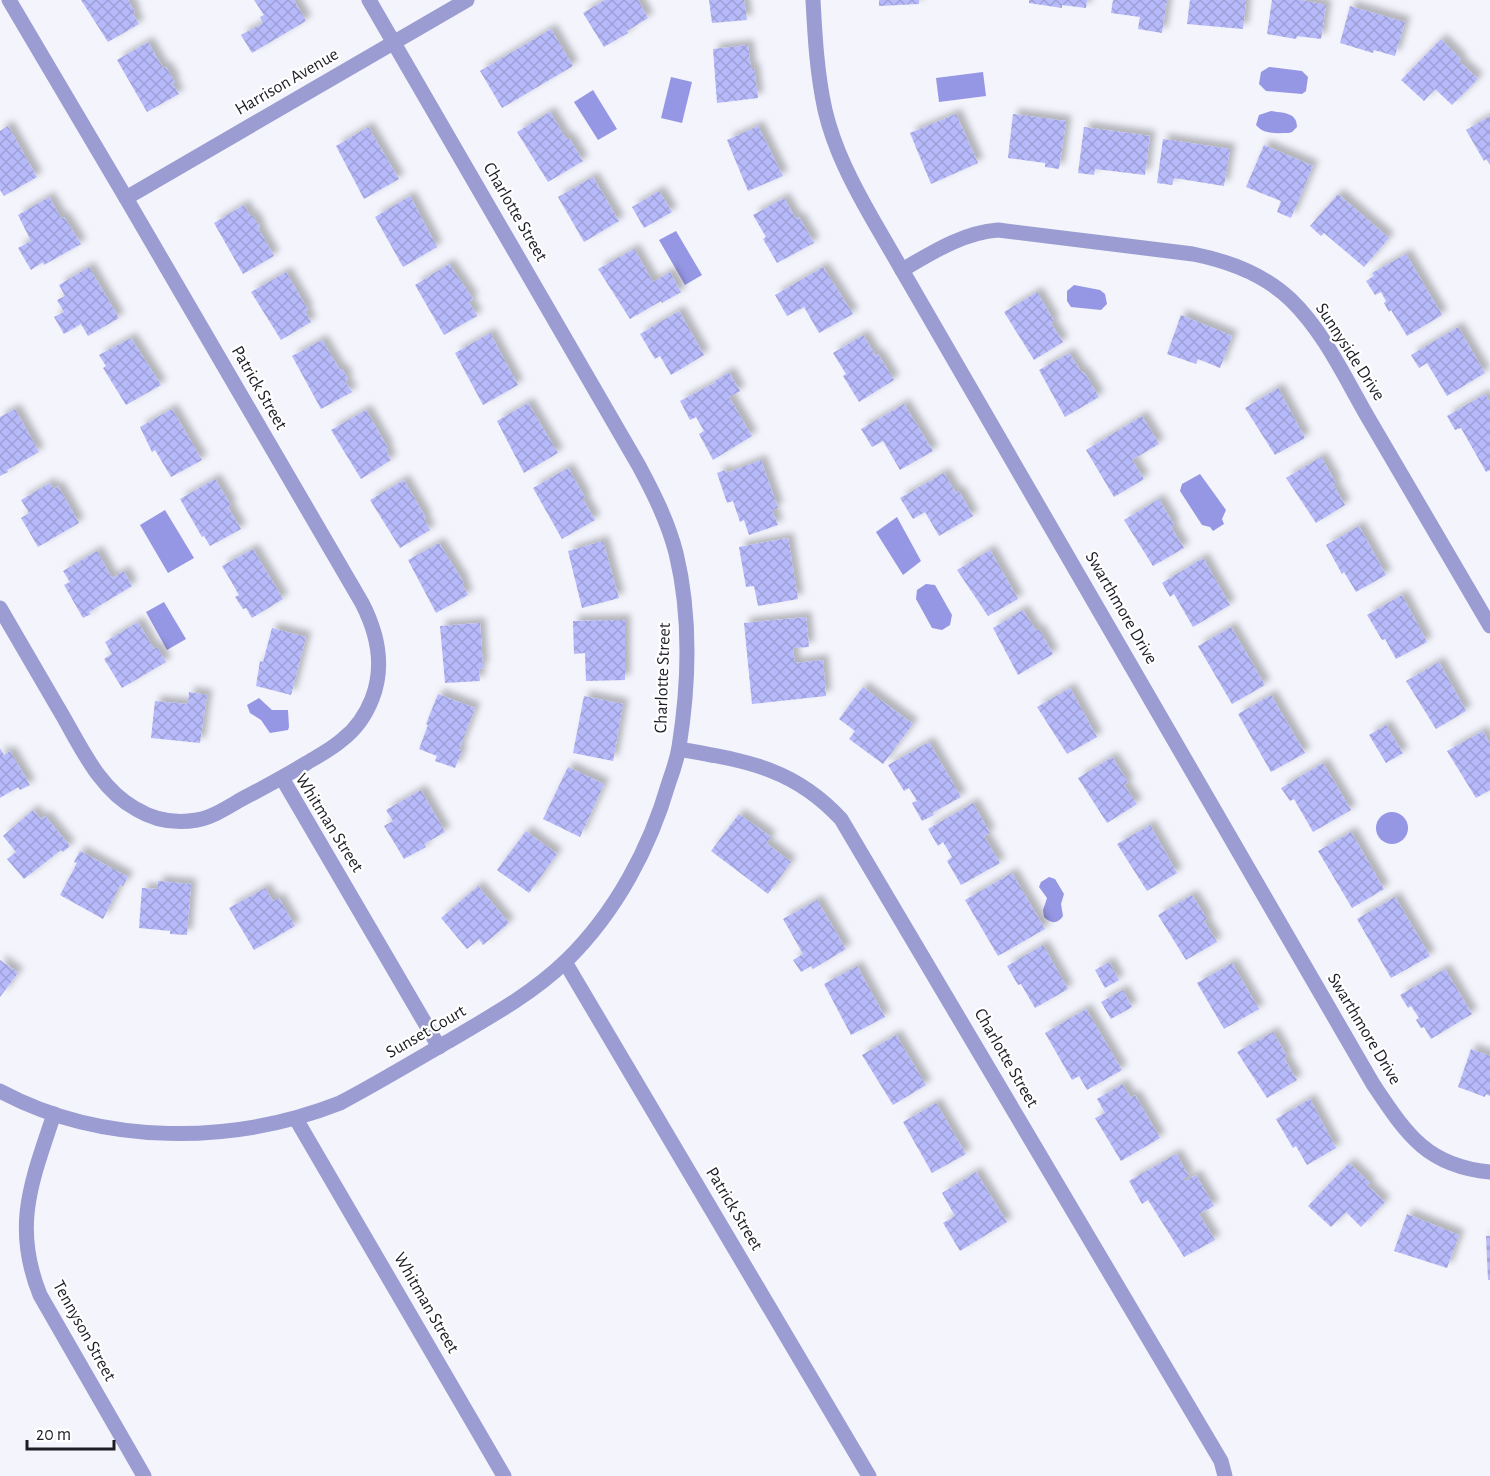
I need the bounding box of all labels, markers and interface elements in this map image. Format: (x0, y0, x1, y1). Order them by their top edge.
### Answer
street label: Harrison Avenue (232, 45, 342, 119)
street label: Charlotte Street (479, 160, 551, 265)
street label: Sunnyside Drive (1312, 300, 1388, 404)
street label: Patrick Street (228, 343, 290, 433)
street label: Swarthmore Drive (1082, 549, 1160, 667)
street label: Charlotte Street (652, 622, 674, 734)
street label: Whitman Street (292, 771, 367, 876)
street label: Swarthmore Drive (1324, 970, 1404, 1088)
street label: Sunset Court (383, 1002, 469, 1062)
street label: Charlotte Street (970, 1006, 1042, 1111)
street label: Patrick Street (702, 1164, 766, 1254)
street label: Whitman Street (390, 1250, 462, 1356)
street label: Tennyson Street (49, 1278, 119, 1384)
scale bar (27, 1413, 114, 1451)
text: 20 m (36, 1426, 71, 1444)

